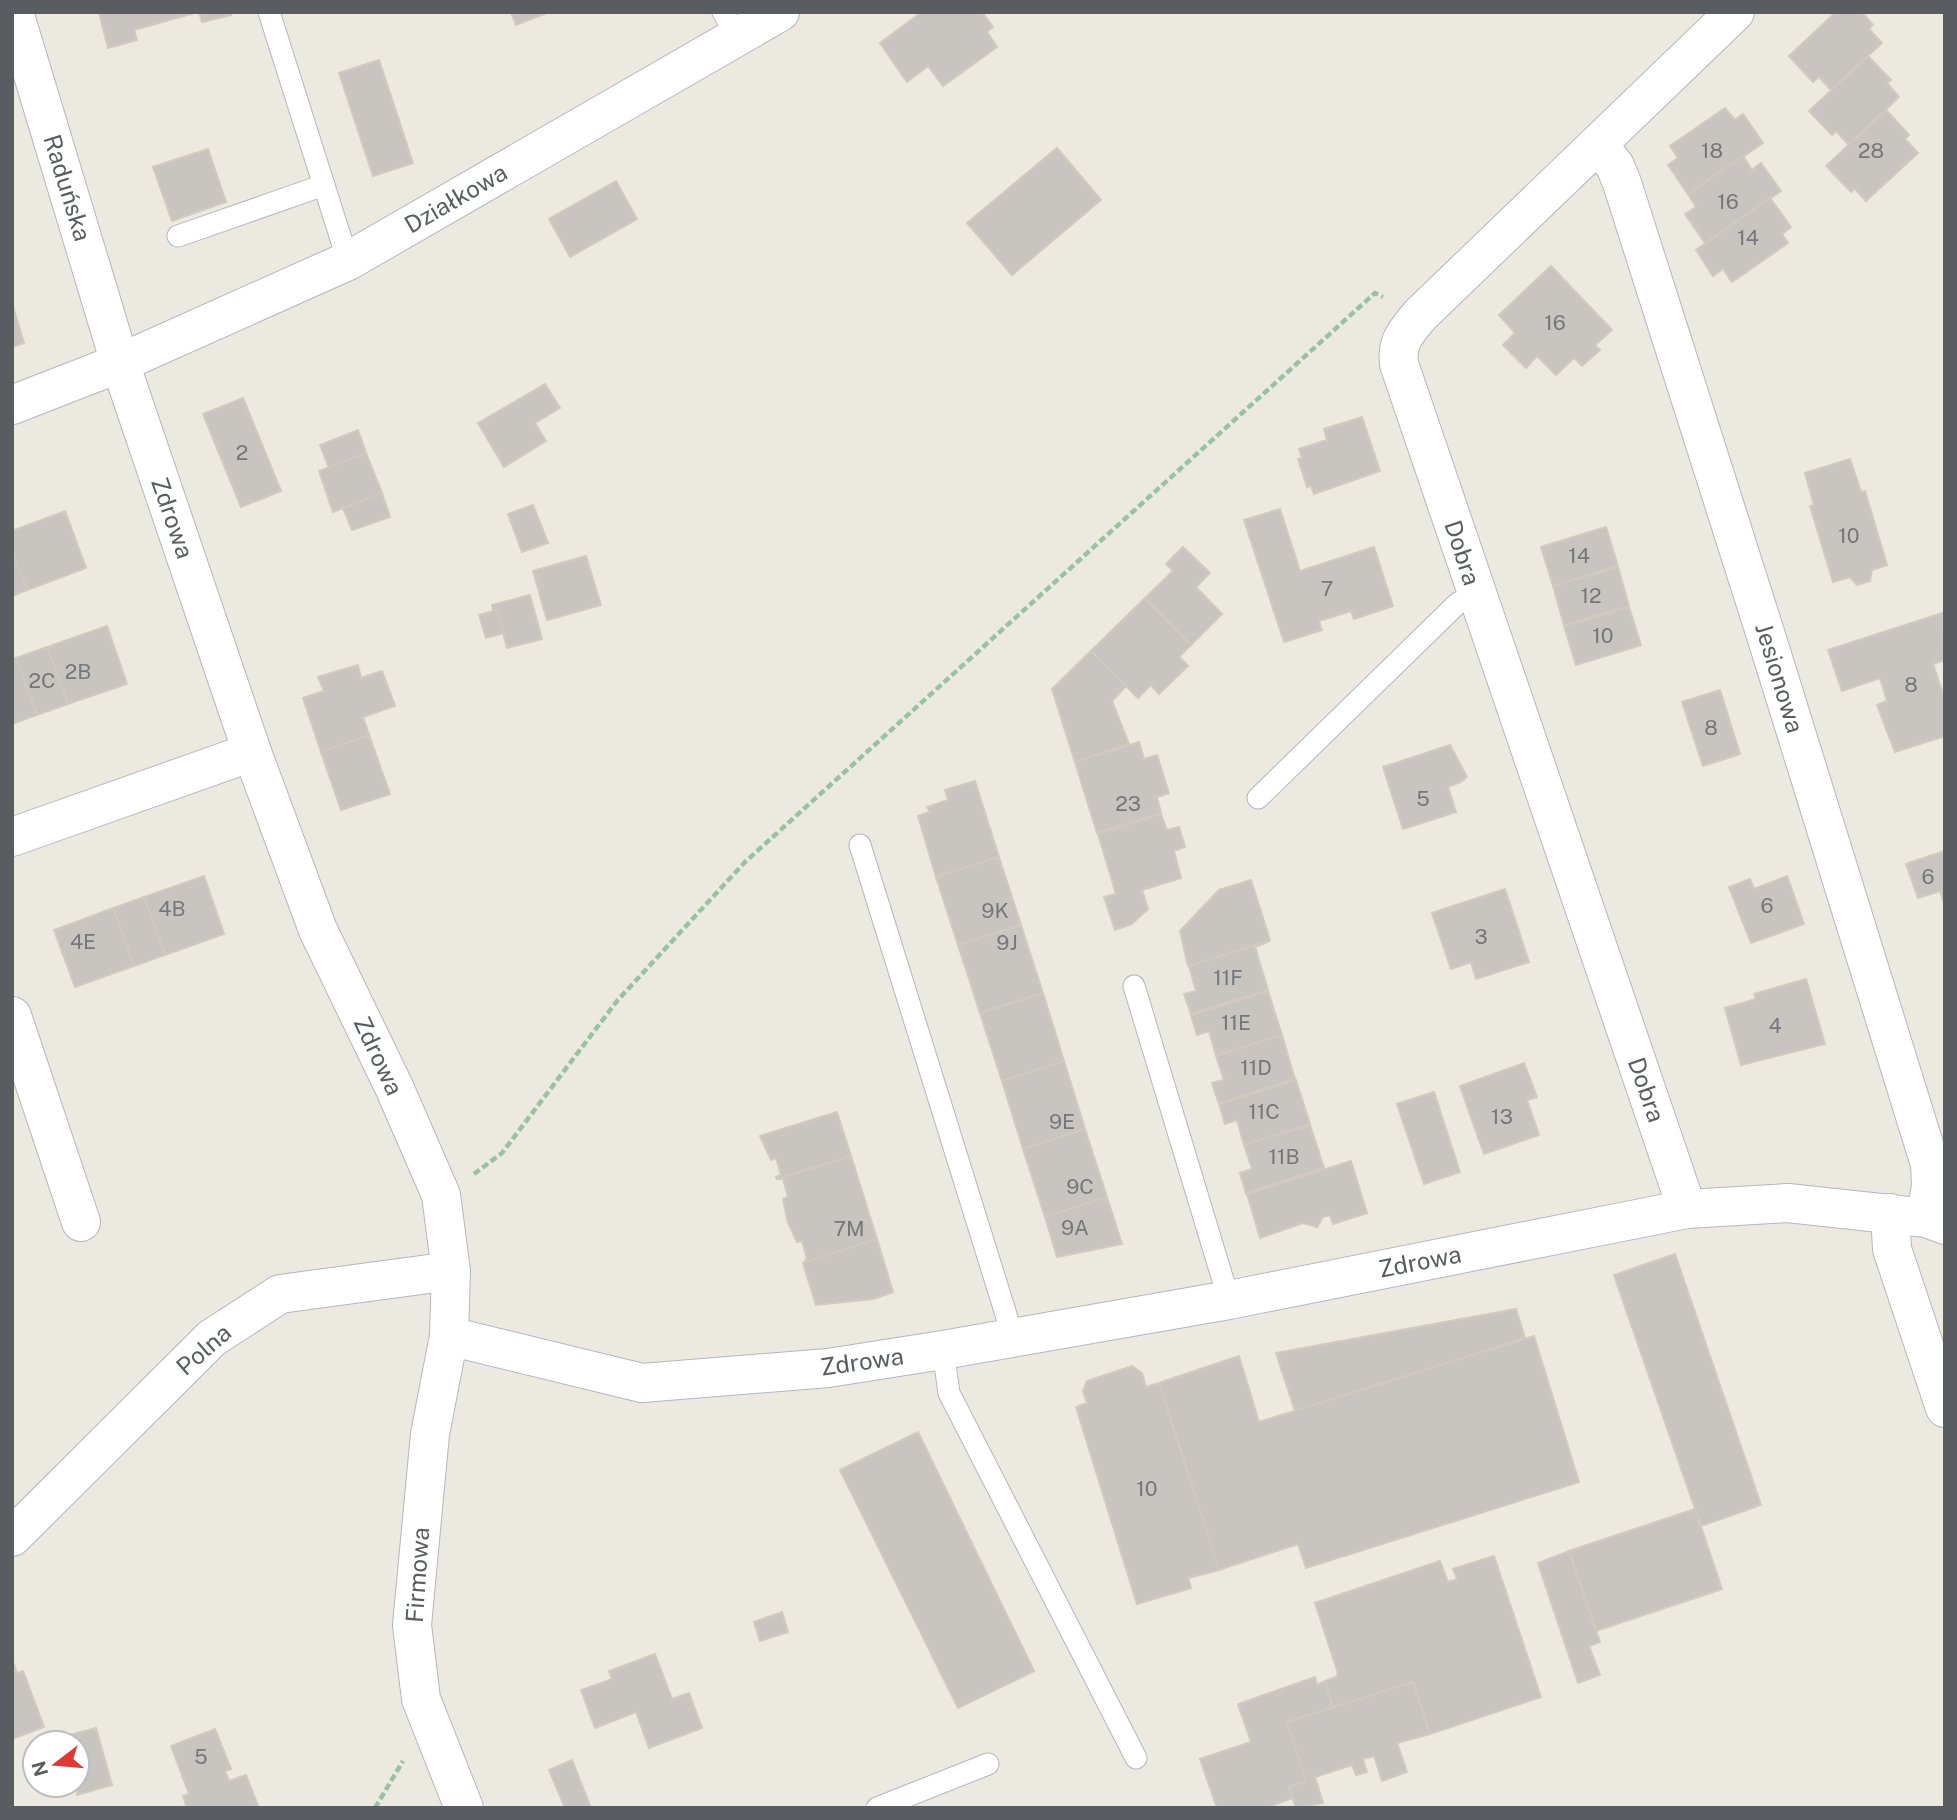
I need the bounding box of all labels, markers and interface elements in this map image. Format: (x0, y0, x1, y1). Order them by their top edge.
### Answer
street label: Raduńska (38, 131, 97, 244)
house number: 18 (1701, 138, 1723, 163)
house number: 28 (1858, 138, 1884, 163)
street label: Działkowa (399, 158, 512, 239)
house number: 16 (1717, 189, 1739, 214)
house number: 14 (1737, 225, 1759, 250)
house number: 16 (1544, 310, 1566, 335)
house number: 2 (236, 440, 248, 465)
street label: Zdrowa (146, 474, 200, 562)
street label: Dobra (1439, 517, 1487, 589)
house number: 10 (1838, 523, 1860, 548)
house number: 14 (1568, 543, 1590, 568)
house number: 7 (1321, 576, 1333, 601)
house number: 12 (1580, 583, 1602, 608)
street label: Jesionowa (1750, 619, 1810, 736)
house number: 10 (1592, 623, 1614, 648)
house number: 2B (65, 659, 91, 684)
house number: 2C (29, 668, 55, 693)
house number: 8 (1904, 672, 1918, 697)
house number: 8 (1704, 715, 1718, 740)
house number: 5 (1416, 786, 1430, 811)
house number: 23 (1115, 791, 1141, 816)
house number: 6 (1921, 864, 1935, 889)
house number: 6 (1760, 893, 1774, 918)
house number: 4B (158, 896, 186, 921)
house number: 9K (981, 898, 1009, 923)
house number: 3 (1474, 924, 1488, 949)
house number: 4E (70, 929, 96, 954)
house number: 9J (996, 930, 1018, 955)
house number: 11F (1213, 965, 1243, 990)
house number: 11E (1221, 1010, 1251, 1035)
street label: Zdrowa (349, 1012, 409, 1099)
house number: 4 (1768, 1013, 1782, 1038)
street label: Dobra (1623, 1054, 1671, 1126)
house number: 11D (1240, 1055, 1272, 1080)
house number: 11C (1248, 1099, 1280, 1124)
house number: 13 (1491, 1104, 1513, 1129)
house number: 9E (1049, 1109, 1075, 1134)
house number: 11B (1268, 1144, 1300, 1169)
house number: 9C (1066, 1174, 1094, 1199)
house number: 9A (1061, 1215, 1089, 1240)
house number: 7M (833, 1216, 865, 1241)
street label: Zdrowa (1376, 1239, 1464, 1283)
street label: Polna (170, 1318, 236, 1380)
street label: Zdrowa (818, 1341, 905, 1381)
house number: 10 (1136, 1476, 1158, 1501)
street label: Firmowa (400, 1526, 434, 1624)
north arrow (21, 1729, 91, 1799)
house number: 5 (194, 1744, 208, 1769)
text: N (27, 1759, 52, 1779)

